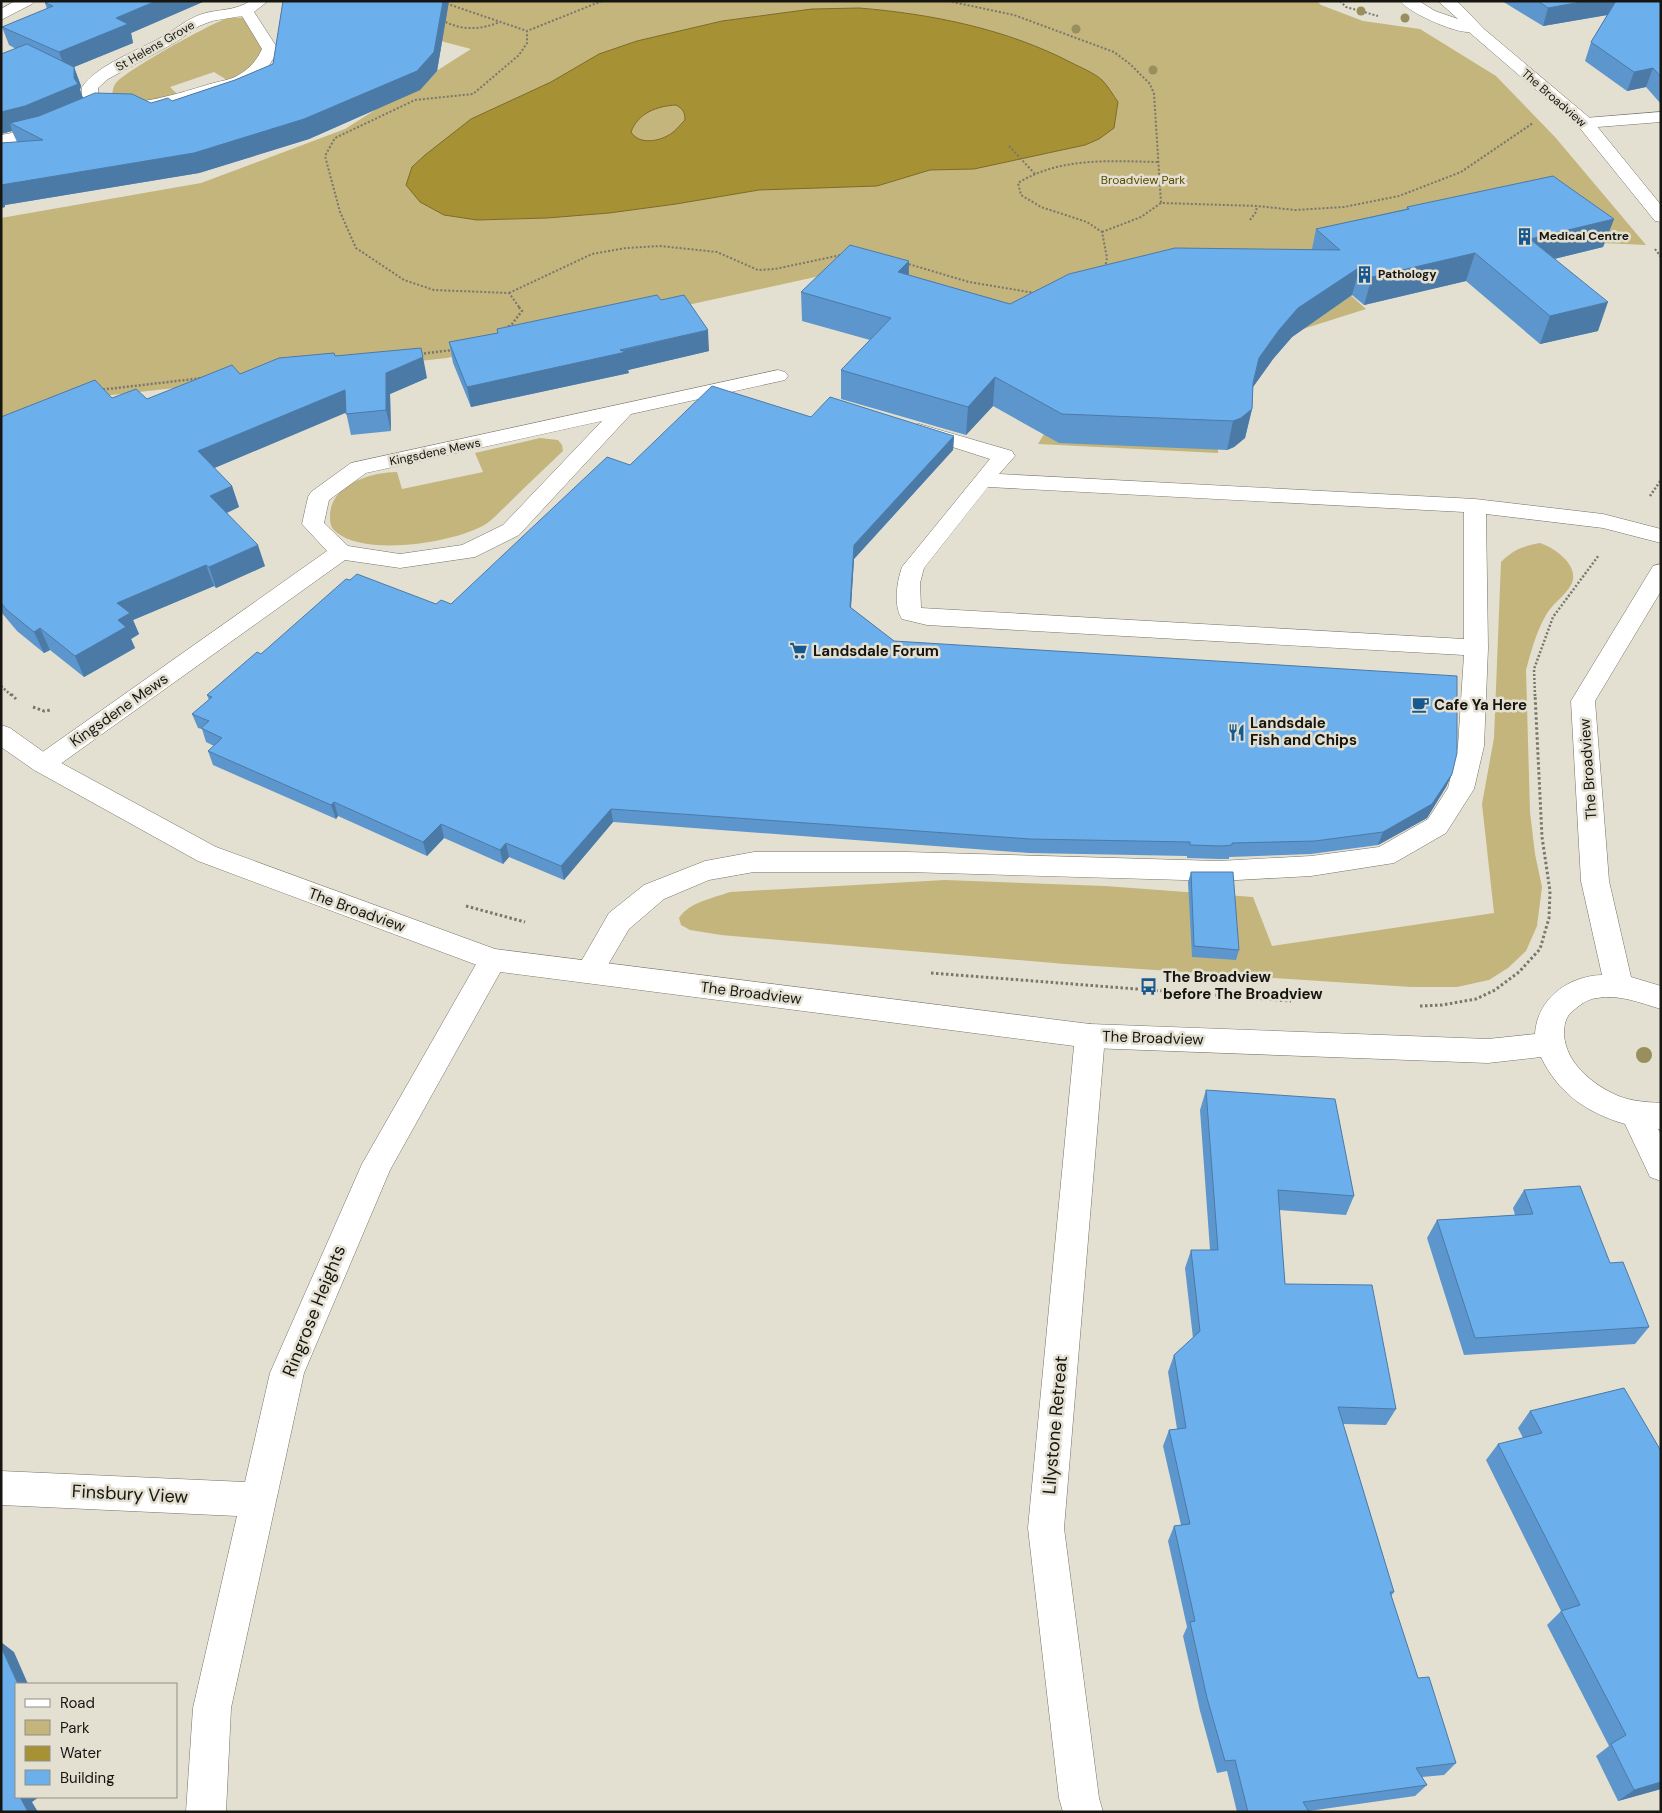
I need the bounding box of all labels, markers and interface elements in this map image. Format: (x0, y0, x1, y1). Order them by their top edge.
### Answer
street label: St Helens Grove (113, 17, 197, 75)
street label: The Broadview (1518, 65, 1590, 131)
park label: Broadview Park (1101, 172, 1185, 188)
building icon: Medical Centre (1515, 226, 1535, 246)
place label: Medical Centre (1539, 228, 1629, 244)
building icon: Pathology (1354, 264, 1374, 284)
place label: Pathology (1378, 266, 1437, 282)
street label: Kingsdene Mews (388, 435, 482, 469)
supermarket icon: Landsdale Forum (789, 641, 809, 661)
place label: Landsdale Forum (813, 641, 939, 661)
street label: Kingsdene Mews (66, 669, 172, 751)
cafe icon: Cafe Ya Here (1410, 695, 1430, 715)
place label: Cafe Ya Here (1434, 695, 1527, 715)
place label: Landsdale Fish and Chips (1250, 713, 1357, 750)
street label: The Broadview (1574, 717, 1602, 820)
restaurant icon: Landsdale Fish and Chips (1226, 722, 1246, 742)
street label: The Broadview (306, 883, 409, 937)
place label: The Broadview before The Broadview (1163, 967, 1323, 1004)
bus stop icon: The Broadview before The Broadview (1139, 976, 1159, 996)
street label: The Broadview (699, 977, 803, 1009)
street label: The Broadview (1102, 1026, 1205, 1050)
street label: Ringrose Heights (277, 1242, 351, 1380)
street label: Lilystone Retreat (1037, 1355, 1073, 1495)
street label: Finsbury View (71, 1479, 189, 1509)
legend (15, 1683, 178, 1798)
text: Road (60, 1693, 95, 1713)
text: Park (60, 1718, 90, 1738)
text: Water (60, 1743, 102, 1763)
text: Building (60, 1768, 115, 1788)

